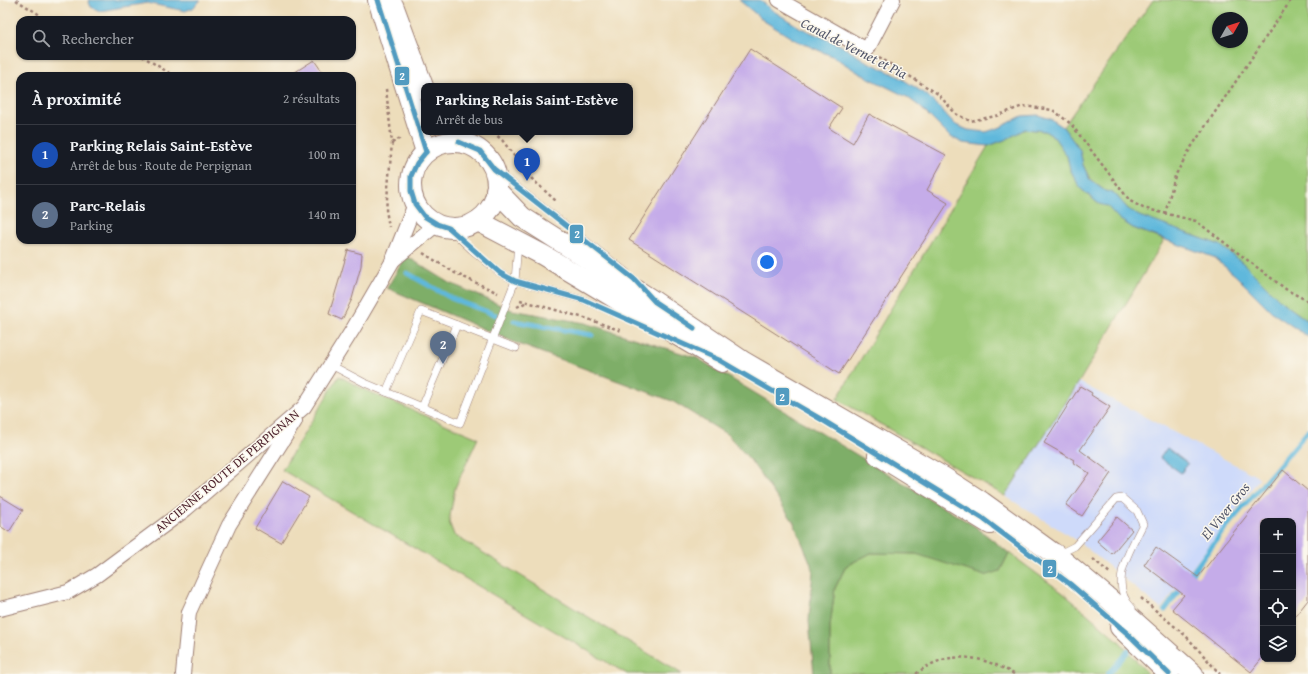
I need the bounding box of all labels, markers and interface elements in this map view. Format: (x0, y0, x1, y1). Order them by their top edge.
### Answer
north arrow (1212, 12, 1248, 48)
water label: Canal de Vernet et Pia (798, 13, 911, 84)
search box (16, 16, 356, 60)
icon: search (30, 27, 52, 49)
text: Rechercher (62, 28, 134, 49)
line badge: 2 (394, 66, 410, 86)
text: 2 (399, 68, 405, 84)
popup (421, 83, 633, 135)
text: À proximité (32, 86, 121, 111)
text: 2 résultats (283, 89, 340, 108)
text: Parking Relais Saint-Estève (436, 89, 618, 110)
text: Arrêt de bus (436, 110, 503, 129)
text: Parking Relais Saint-Estève (70, 135, 252, 156)
text: 1 (42, 145, 48, 164)
text: 100 m (308, 145, 340, 164)
pin: 1 (514, 148, 540, 181)
text: Arrêt de bus · Route de Perpignan (70, 156, 252, 175)
text: Parc-Relais (70, 195, 146, 216)
text: 2 (42, 205, 48, 224)
text: 140 m (308, 205, 340, 224)
text: Parking (70, 216, 113, 235)
line badge: 2 (569, 224, 584, 244)
text: 2 (574, 226, 580, 242)
your location (757, 252, 777, 272)
pin: 2 (430, 331, 456, 364)
line badge: 2 (775, 387, 790, 406)
text: 2 (779, 389, 785, 405)
street label: ANCIENNE ROUTE DE PERPIGNAN (151, 405, 304, 537)
water label: El Viver Gros (1195, 478, 1254, 545)
map controls (1260, 518, 1296, 662)
button: + (1260, 518, 1296, 554)
button: − (1260, 554, 1296, 590)
line badge: 2 (1042, 559, 1057, 578)
text: 2 (1047, 561, 1053, 577)
button: locate (1260, 590, 1296, 626)
button: layers (1260, 626, 1296, 662)

